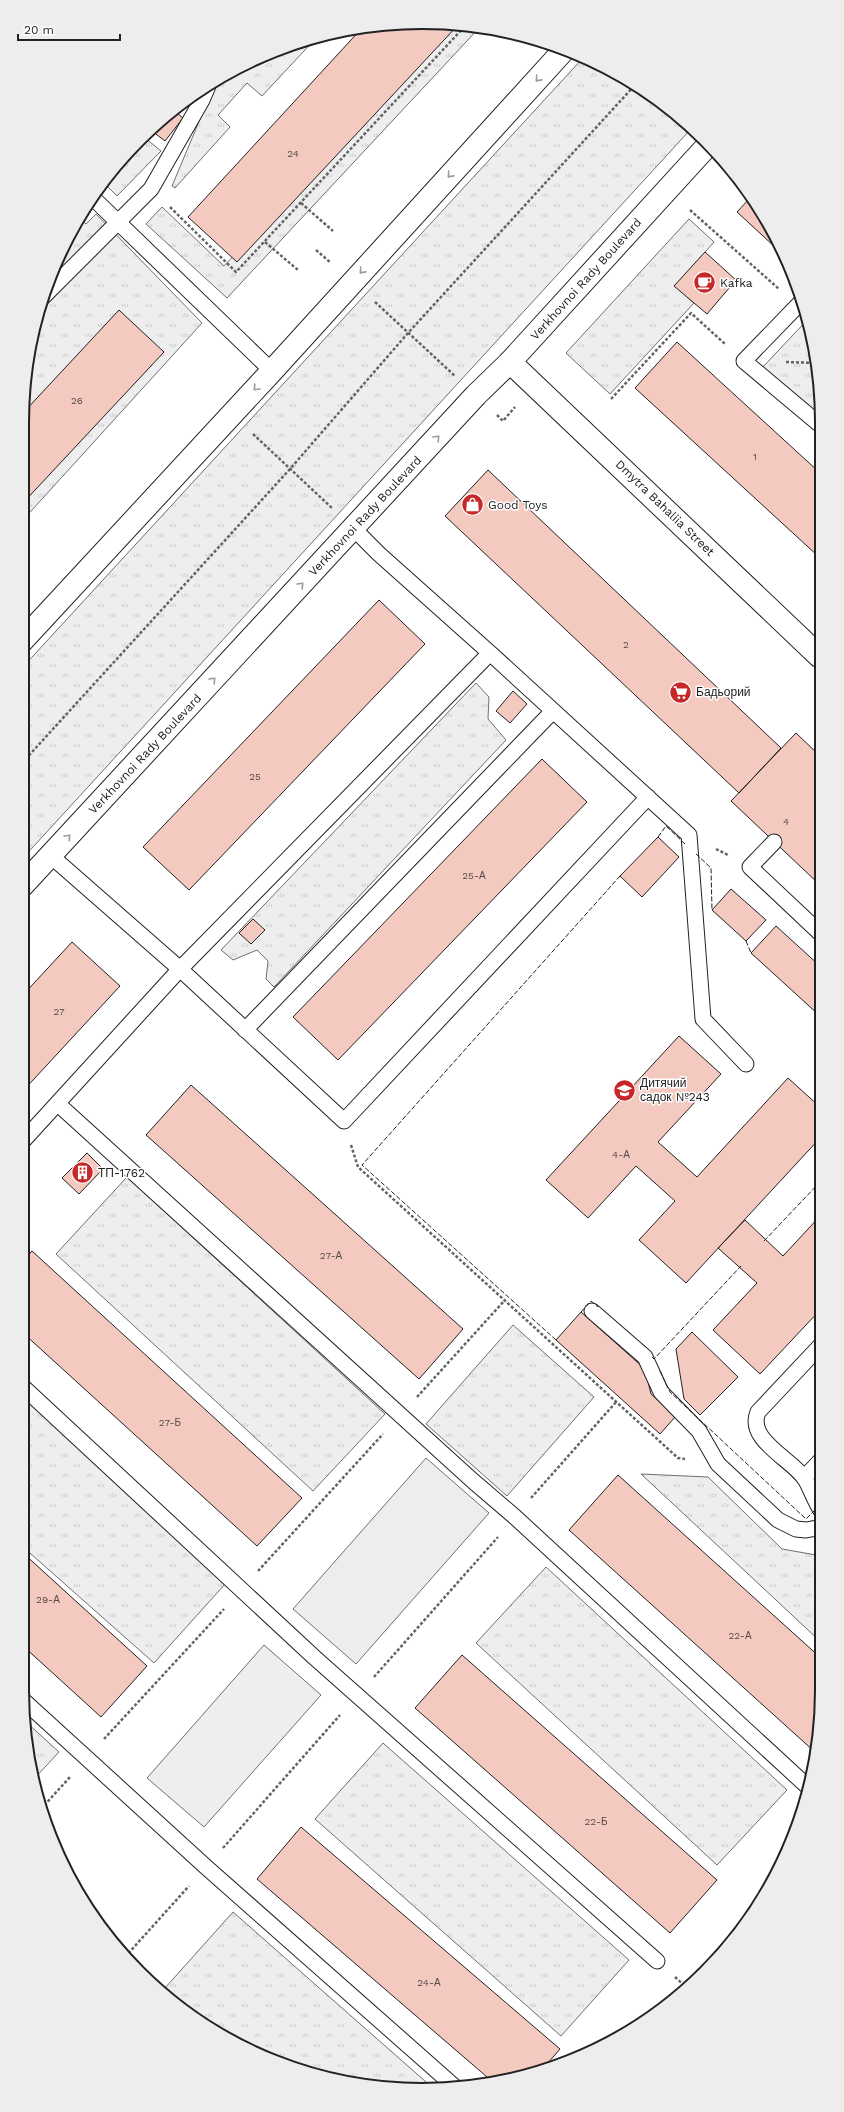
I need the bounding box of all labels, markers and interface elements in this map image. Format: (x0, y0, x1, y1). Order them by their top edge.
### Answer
scale bar (18, 16, 120, 42)
text: 20 m (24, 23, 54, 37)
one-way arrow (535, 74, 542, 81)
house number: 24 (287, 148, 299, 159)
one-way arrow (448, 170, 455, 177)
street label: Verkhovnoi Rady Boulevard (528, 215, 644, 343)
one-way arrow (360, 266, 367, 273)
cafe icon: Kafka (692, 270, 718, 296)
place label: Kafka (720, 276, 753, 290)
one-way arrow (254, 383, 261, 391)
house number: 26 (71, 395, 83, 406)
one-way arrow (432, 435, 439, 442)
house number: 1 (753, 451, 757, 462)
street label: Verkhovnoi Rady Boulevard (306, 453, 424, 579)
street label: Dmytra Bahaliia Street (613, 457, 717, 559)
shop icon: Good Toys (459, 492, 485, 518)
place label: Good Toys (488, 498, 548, 512)
one-way arrow (296, 582, 304, 590)
house number: 2 (623, 639, 629, 650)
one-way arrow (208, 677, 216, 685)
supermarket icon: Бадьорий (668, 679, 694, 705)
place label: Бадьорий (696, 685, 751, 699)
street label: Verkhovnoi Rady Boulevard (86, 691, 204, 817)
house number: 25 (249, 771, 261, 782)
house number: 4 (783, 816, 789, 827)
one-way arrow (63, 834, 70, 842)
house number: 25-А (462, 870, 486, 881)
house number: 27 (53, 1006, 65, 1017)
place label: Дитячий садок №243 (640, 1076, 710, 1104)
school or university icon: Дитячий садок №243 (612, 1077, 638, 1103)
house number: 4-А (612, 1149, 630, 1160)
building icon: ТП-1762 (70, 1160, 96, 1186)
place label: ТП-1762 (98, 1166, 145, 1180)
house number: 27-А (320, 1250, 343, 1261)
house number: 27-Б (159, 1417, 182, 1428)
house number: 29-А (36, 1594, 60, 1605)
house number: 22-А (728, 1630, 752, 1641)
house number: 22-Б (584, 1816, 608, 1827)
house number: 24-А (417, 1977, 441, 1988)

